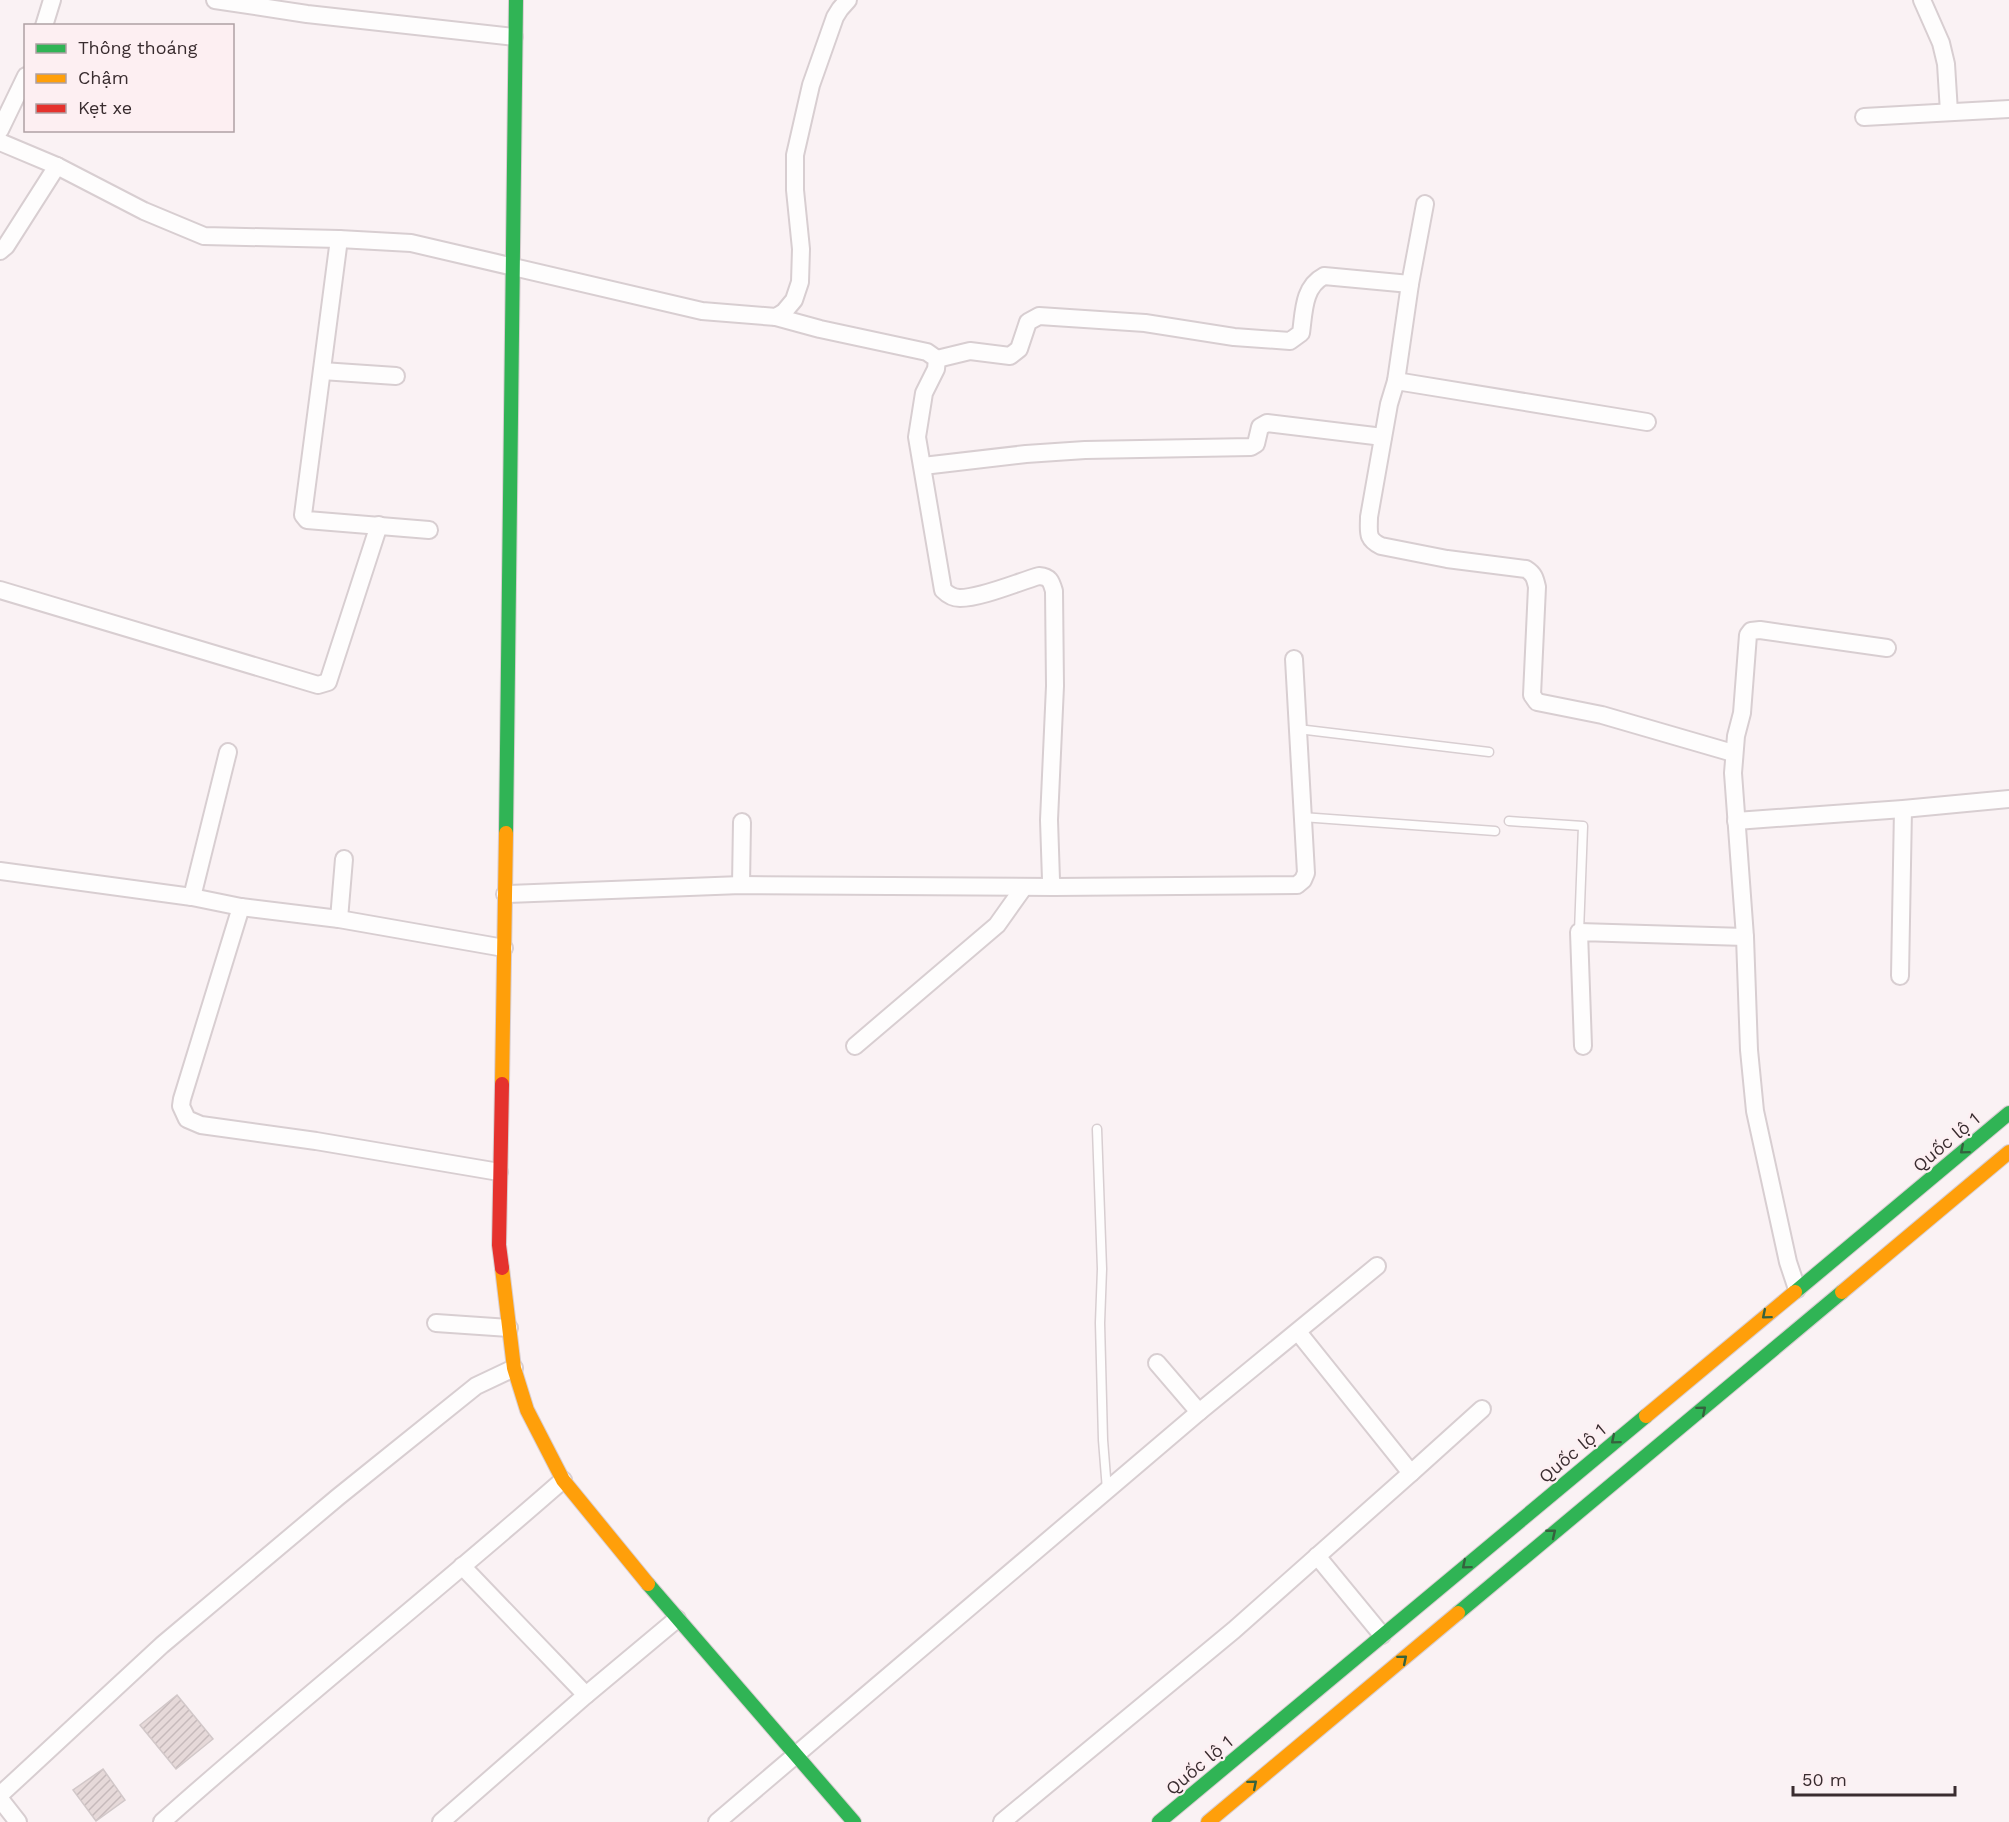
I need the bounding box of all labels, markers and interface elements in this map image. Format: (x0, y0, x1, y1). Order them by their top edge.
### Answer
legend (24, 24, 234, 132)
text: Thông thoáng (78, 37, 198, 58)
text: Chậm (78, 67, 129, 88)
text: Kẹt xe (78, 97, 132, 118)
street label: Quốc lộ 1 (1908, 1108, 1984, 1176)
one-way arrow (1960, 1143, 1971, 1154)
one-way arrow (1761, 1308, 1772, 1319)
one-way arrow (1695, 1406, 1706, 1417)
street label: Quốc lộ 1 (1534, 1419, 1610, 1487)
one-way arrow (1611, 1432, 1622, 1443)
one-way arrow (1545, 1530, 1556, 1541)
one-way arrow (1462, 1557, 1473, 1568)
one-way arrow (1396, 1655, 1407, 1666)
street label: Quốc lộ 1 (1161, 1731, 1237, 1799)
scale bar (1793, 1759, 1955, 1797)
text: 50 m (1802, 1769, 1847, 1790)
one-way arrow (1246, 1781, 1257, 1792)

